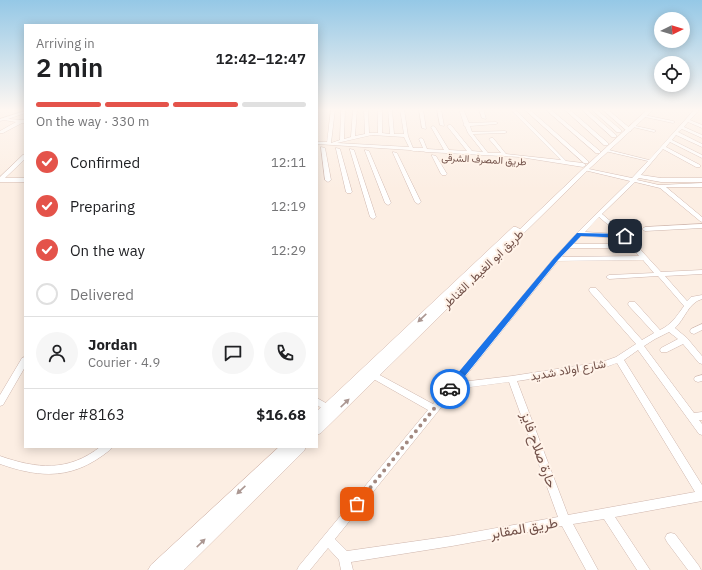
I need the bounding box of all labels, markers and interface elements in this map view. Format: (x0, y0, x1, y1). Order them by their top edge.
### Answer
north arrow (654, 12, 690, 48)
map controls (654, 12, 690, 92)
text: Arriving in (36, 35, 95, 52)
text: 12:42–12:47 (216, 49, 306, 68)
text: 2 min (36, 50, 103, 84)
button: locate (654, 56, 690, 92)
text: On the way · 330 m (36, 113, 149, 130)
icon: check (36, 151, 58, 173)
street label: طريق المصرف الشرقى (441, 151, 527, 168)
text: Confirmed (70, 153, 140, 172)
text: 12:11 (271, 154, 306, 171)
icon: check (36, 195, 58, 217)
text: Preparing (70, 197, 135, 216)
text: 12:19 (271, 198, 306, 215)
pin (608, 219, 642, 253)
icon: home (614, 225, 636, 247)
street label: طريق ابو الغيط, القناطر (438, 226, 527, 313)
icon: check (36, 239, 58, 261)
text: On the way (70, 241, 145, 260)
text: 12:29 (271, 242, 306, 259)
text: Delivered (70, 285, 134, 304)
one-way arrow (417, 314, 427, 323)
button: person (36, 332, 78, 374)
button: chat (212, 332, 254, 374)
button: phone (264, 332, 306, 374)
text: Jordan (88, 335, 137, 354)
text: Courier · 4.9 (88, 354, 160, 371)
street label: شارع اولاد شديد (529, 355, 607, 386)
courier (430, 369, 470, 409)
icon: car (439, 378, 461, 400)
one-way arrow (340, 398, 350, 408)
text: Order #8163 (36, 405, 125, 424)
text: $16.68 (256, 405, 306, 424)
street label: حارة صلاح فايز (515, 409, 561, 491)
one-way arrow (236, 485, 247, 494)
pin (340, 487, 374, 521)
icon: bag (346, 493, 368, 515)
street label: طريق المقابر (488, 513, 559, 543)
one-way arrow (196, 538, 206, 548)

